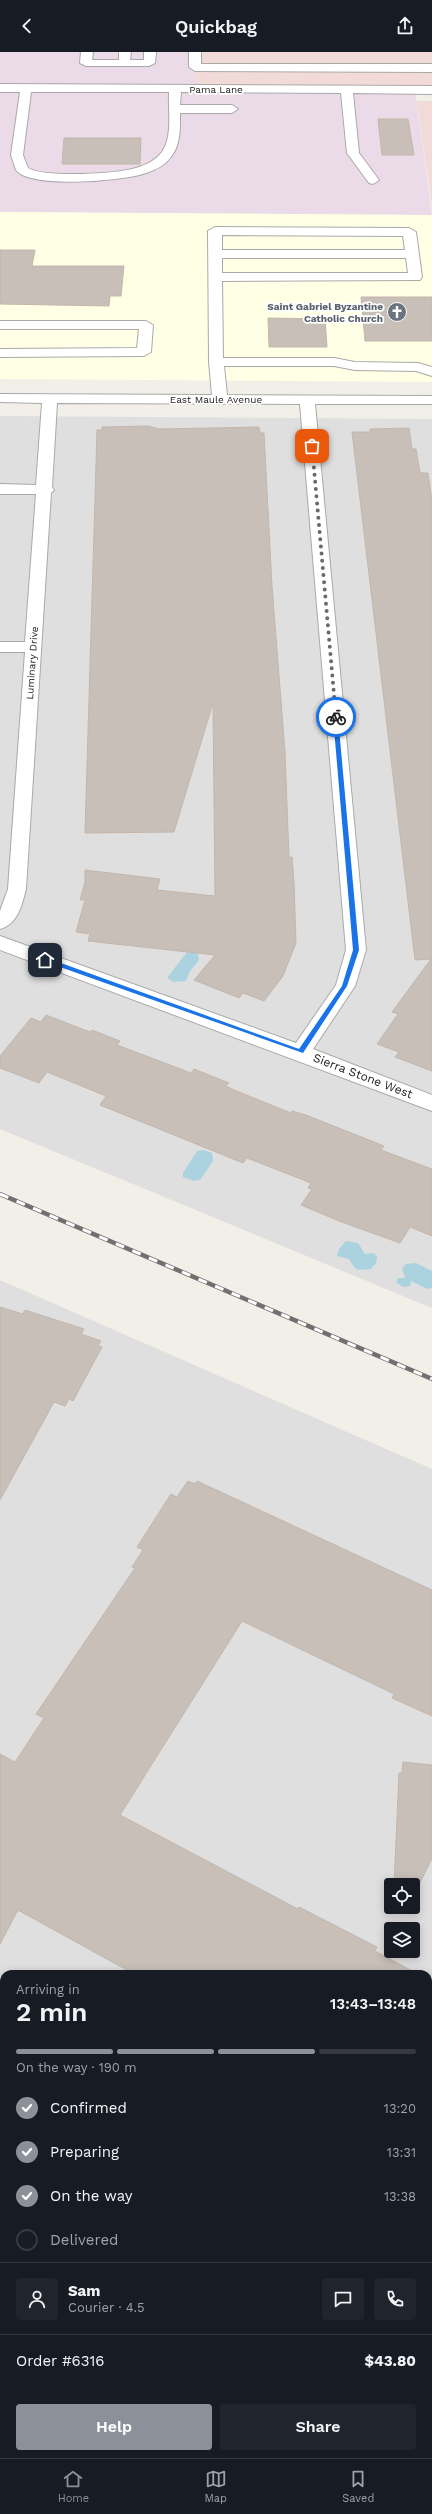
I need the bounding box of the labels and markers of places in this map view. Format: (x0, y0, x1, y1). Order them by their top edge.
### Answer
place label: Saint Gabriel Byzantine Catholic Church (267, 301, 383, 324)
church icon: Saint Gabriel Byzantine Catholic Church (386, 301, 408, 323)
pin (295, 429, 329, 463)
pin (28, 943, 62, 977)

